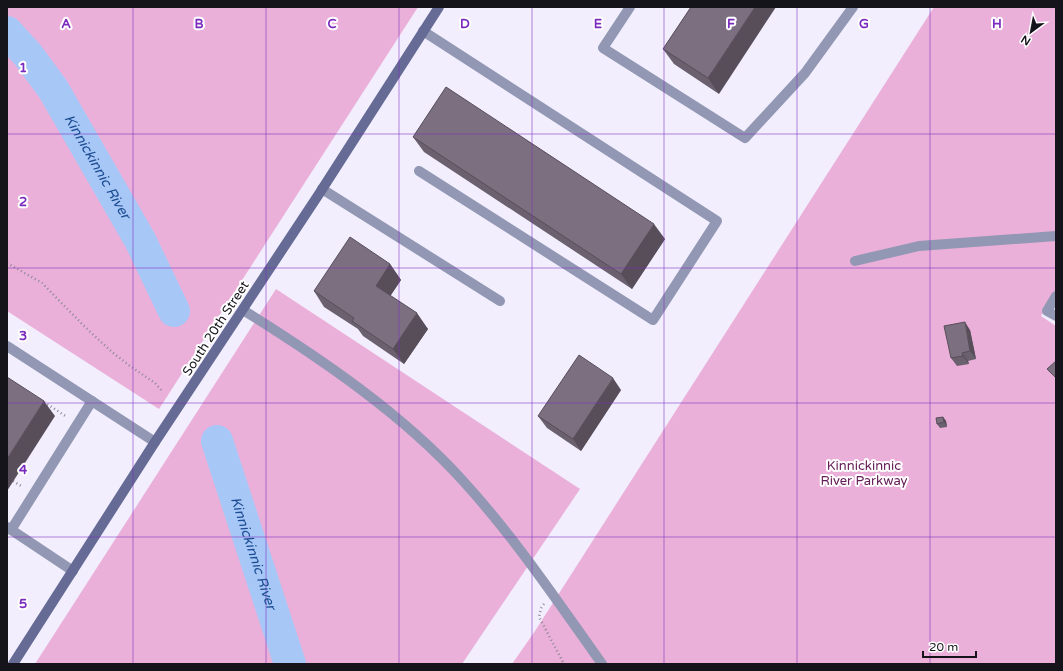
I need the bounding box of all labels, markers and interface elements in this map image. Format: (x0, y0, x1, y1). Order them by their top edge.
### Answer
north arrow (1011, 12, 1051, 52)
text: A (61, 16, 71, 32)
text: B (194, 16, 204, 32)
text: C (327, 16, 337, 32)
text: D (460, 16, 470, 32)
text: E (594, 16, 602, 32)
text: F (727, 16, 735, 32)
text: G (859, 16, 869, 32)
text: H (992, 16, 1002, 32)
text: N (1019, 32, 1033, 48)
text: 1 (19, 60, 27, 76)
water label: Kinnickinnic River (61, 112, 135, 224)
text: 2 (19, 194, 27, 210)
street label: South 20th Street (179, 278, 252, 379)
text: 3 (19, 328, 27, 344)
park label: Kinnickinnic River Parkway (820, 458, 908, 489)
text: 4 (19, 462, 28, 478)
water label: Kinnickinnic River (227, 495, 280, 613)
text: 5 (19, 596, 27, 612)
scale bar (923, 633, 976, 659)
text: 20 m (929, 640, 958, 654)

